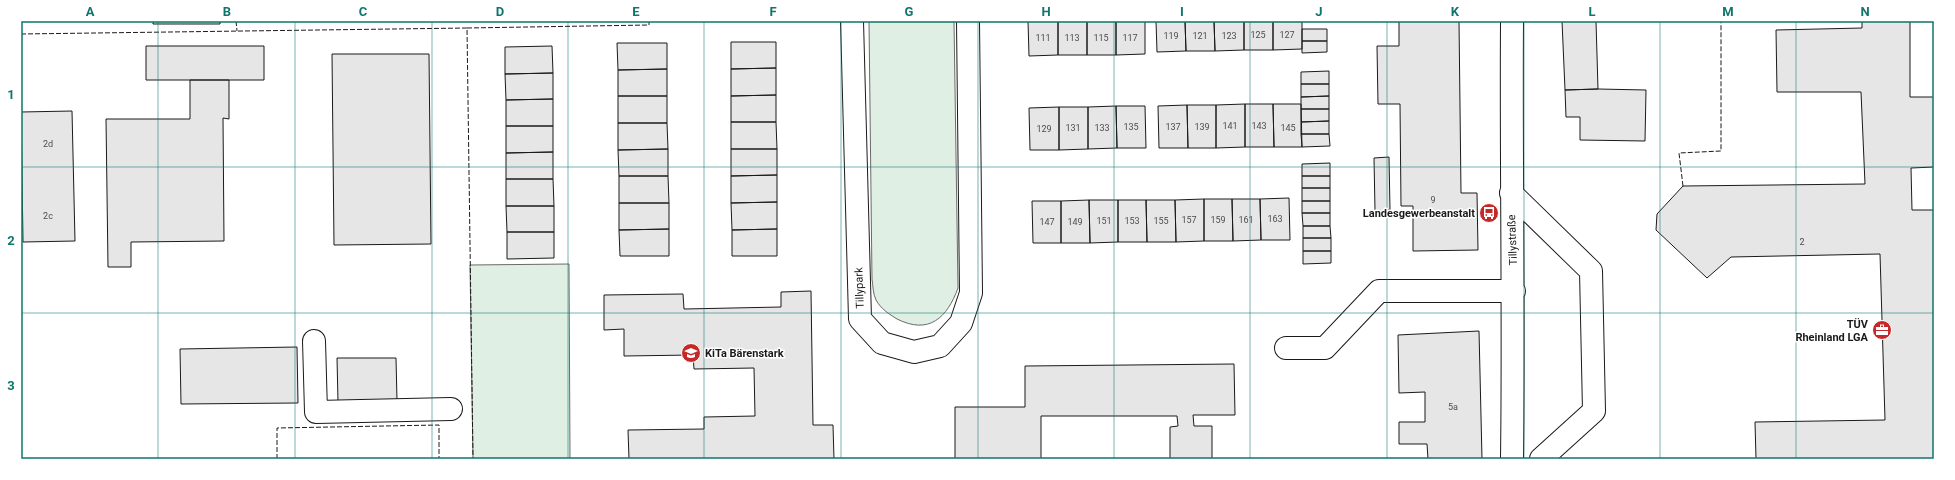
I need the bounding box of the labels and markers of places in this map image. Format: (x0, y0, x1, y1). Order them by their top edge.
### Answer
bus stop icon: Landesgewerbeanstalt (1478, 202, 1500, 224)
place label: Landesgewerbeanstalt (1363, 207, 1475, 220)
place label: TÜV Rheinland LGA (1795, 317, 1869, 344)
office icon: TÜV Rheinland LGA (1871, 319, 1893, 341)
school or university icon: KiTa Bärenstark (680, 342, 702, 364)
place label: KiTa Bärenstark (705, 347, 784, 360)

